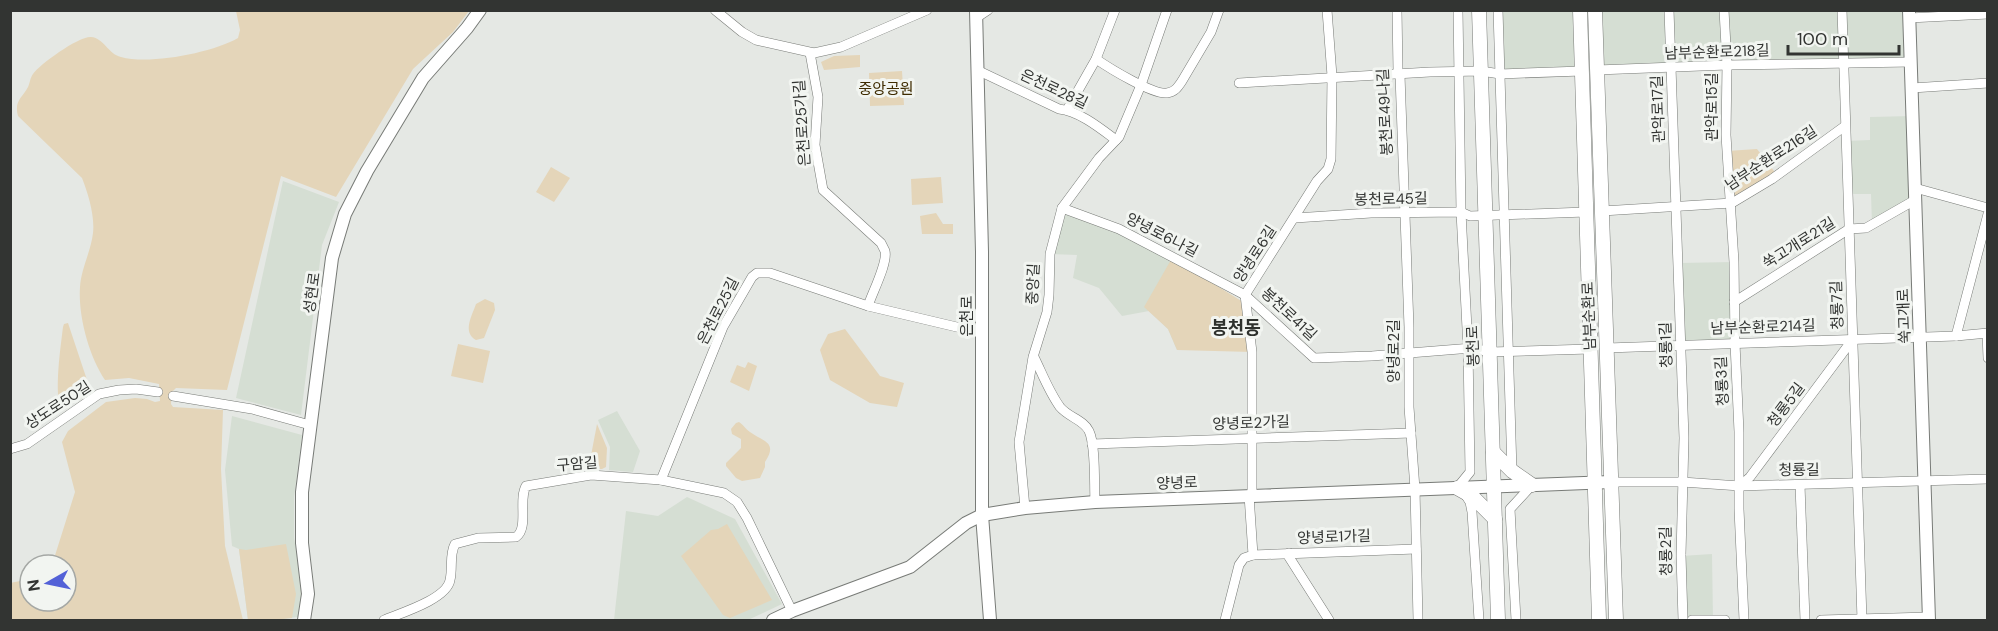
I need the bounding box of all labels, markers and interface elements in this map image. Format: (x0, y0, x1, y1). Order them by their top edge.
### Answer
scale bar (1788, 18, 1899, 56)
text: 100 m (1797, 27, 1848, 51)
street label: 남부순환로218길 (1664, 40, 1770, 64)
street label: 은천로28길 (1017, 65, 1091, 113)
street label: 봉천로49나길 (1373, 68, 1397, 156)
street label: 관악로15길 (1702, 72, 1722, 142)
street label: 관악로17길 (1647, 75, 1669, 143)
street label: 은천로25가길 (789, 79, 815, 167)
park label: 중앙공원 (858, 79, 914, 99)
street label: 남부순환로216길 (1721, 121, 1821, 195)
street label: 봉천로45길 (1354, 188, 1428, 210)
street label: 양녕로6나길 (1123, 208, 1201, 262)
street label: 쑥고개로21길 (1759, 213, 1839, 273)
street label: 양녕로6길 (1229, 221, 1281, 287)
street label: 중앙길 (1022, 263, 1044, 305)
street label: 성현로 (299, 271, 325, 315)
street label: 은천로25길 (693, 274, 743, 348)
street label: 청룡7길 (1826, 280, 1848, 330)
street label: 남부순환로 (1578, 281, 1600, 351)
street label: 봉천로41길 (1257, 283, 1321, 345)
street label: 쑥고개로 (1893, 288, 1915, 344)
street label: 은천로 (957, 295, 977, 337)
street label: 남부순환로214길 (1710, 315, 1816, 339)
district label: 봉천동 (1211, 316, 1261, 340)
street label: 양녕로2길 (1384, 319, 1404, 383)
street label: 청룡1길 (1655, 322, 1677, 368)
street label: 봉천로 (1462, 325, 1484, 367)
street label: 청룡3길 (1711, 355, 1733, 407)
street label: 상도로50길 (21, 376, 95, 434)
street label: 청룡5길 (1763, 379, 1809, 431)
street label: 양녕로2가길 (1212, 412, 1290, 434)
street label: 구암길 (556, 452, 598, 476)
street label: 청룡길 (1778, 460, 1820, 480)
street label: 양녕로 (1156, 472, 1198, 494)
street label: 양녕로1가길 (1297, 526, 1371, 548)
street label: 청룡2길 (1656, 526, 1676, 576)
north arrow (18, 553, 78, 613)
text: N (22, 578, 45, 593)

